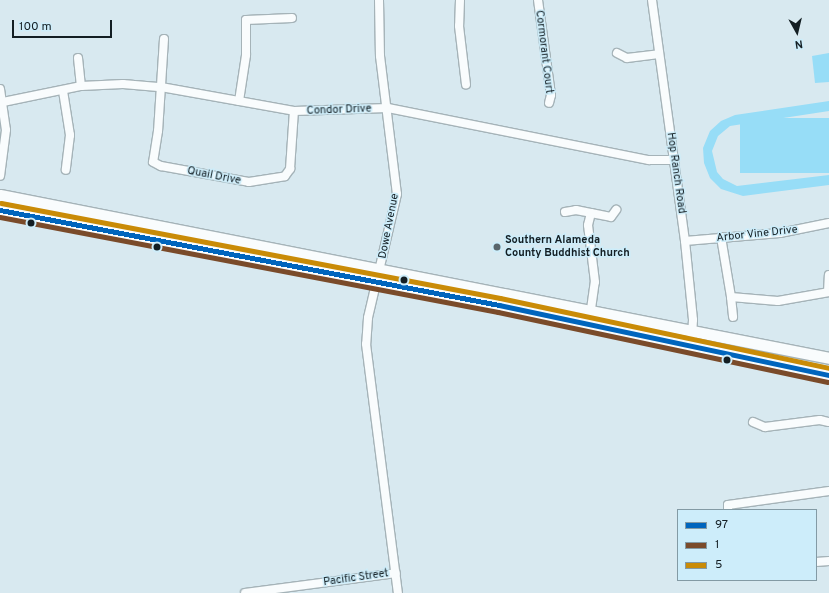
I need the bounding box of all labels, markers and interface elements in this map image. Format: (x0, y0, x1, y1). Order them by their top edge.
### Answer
street label: Cormorant Court (532, 10, 556, 94)
scale bar (14, 12, 114, 38)
north arrow (777, 12, 817, 52)
text: 100 m (19, 19, 52, 35)
text: N (794, 36, 804, 51)
street label: Condor Drive (306, 102, 372, 118)
street label: Hop Ranch Road (664, 132, 688, 214)
street label: Quail Drive (186, 164, 242, 188)
street label: Dowe Avenue (376, 192, 402, 260)
unlabelled marker (26, 218, 36, 228)
street label: Arbor Vine Drive (716, 223, 798, 245)
place label: Southern Alameda County Buddhist Church (505, 234, 630, 260)
unlabelled marker (152, 242, 162, 252)
marker: Southern Alameda County Buddhist Church (492, 242, 502, 252)
unlabelled marker (399, 275, 409, 285)
unlabelled marker (722, 355, 732, 365)
legend (677, 509, 817, 581)
text: 97 (715, 517, 728, 533)
text: 1 (715, 537, 719, 553)
text: 5 (715, 557, 722, 573)
street label: Pacific Street (323, 567, 389, 589)

